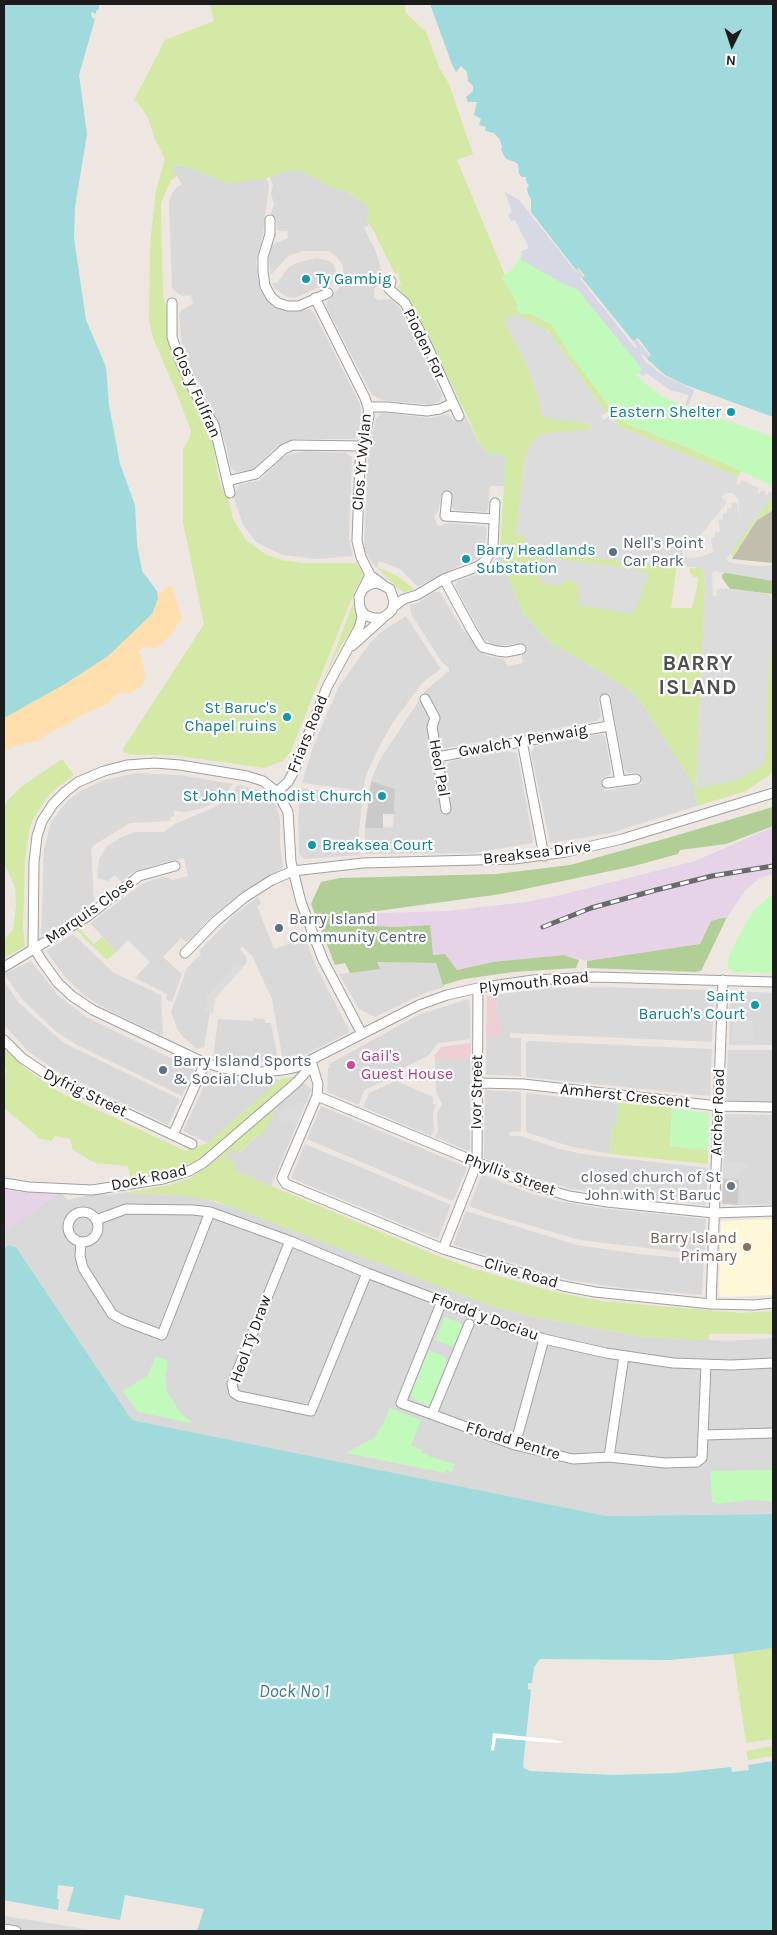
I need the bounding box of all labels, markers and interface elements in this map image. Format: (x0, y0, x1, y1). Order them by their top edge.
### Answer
north arrow (707, 20, 757, 70)
text: N (725, 52, 737, 69)
place label: Ty Gambig (316, 269, 391, 289)
marker: Ty Gambig (300, 273, 312, 285)
street label: Pioden For (399, 306, 449, 382)
street label: Clos y Fulfran (167, 343, 225, 441)
place label: Eastern Shelter (609, 402, 721, 422)
marker: Eastern Shelter (725, 406, 737, 418)
street label: Clos Yr Wylan (348, 413, 376, 511)
place label: Nell's Point Car Park (623, 533, 704, 571)
place label: Barry Headlands Substation (476, 540, 596, 578)
marker: Nell's Point Car Park (607, 546, 619, 558)
marker: Barry Headlands Substation (460, 553, 472, 565)
district label: BARRY ISLAND (658, 651, 738, 701)
street label: Friars Road (284, 692, 332, 776)
place label: St Baruc's Chapel ruins (185, 698, 277, 736)
marker: St Baruc's Chapel ruins (281, 711, 293, 723)
street label: Gwalch Y Penwaig (457, 720, 589, 762)
street label: Heol Pal (425, 738, 453, 798)
place label: St John Methodist Church (183, 786, 372, 806)
marker: St John Methodist Church (376, 790, 388, 802)
place label: Breaksea Court (322, 835, 433, 855)
street label: Breaksea Drive (482, 837, 592, 869)
marker: Breaksea Court (306, 839, 318, 851)
street label: Marquis Close (42, 873, 138, 949)
place label: Barry Island Community Centre (289, 909, 427, 947)
marker: Barry Island Community Centre (273, 922, 285, 934)
street label: Plymouth Road (478, 968, 590, 998)
place label: Saint Baruch's Court (638, 986, 745, 1024)
marker: Saint Baruch's Court (749, 999, 761, 1011)
place label: Gail's Guest House (361, 1046, 453, 1084)
place label: Barry Island Sports & Social Club (173, 1051, 312, 1089)
street label: Ivor Street (467, 1054, 487, 1130)
marker: Gail's Guest House (345, 1059, 357, 1071)
street label: Dyfrig Street (40, 1064, 130, 1122)
marker: Barry Island Sports & Social Club (157, 1064, 169, 1076)
street label: Archer Road (707, 1068, 729, 1156)
street label: Amherst Crescent (559, 1080, 691, 1112)
street label: Phyllis Street (462, 1150, 558, 1200)
street label: Dock Road (109, 1161, 189, 1195)
place label: closed church of St John with St Baruc (581, 1167, 721, 1205)
marker: closed church of St John with St Baruc (725, 1180, 737, 1192)
place label: Barry Island Primary (650, 1228, 737, 1266)
marker: Barry Island Primary (741, 1241, 753, 1253)
street label: Clive Road (482, 1253, 560, 1293)
street label: Ffordd y Dociau (429, 1289, 541, 1345)
street label: Heol Tŷ Draw (226, 1293, 276, 1385)
street label: Ffordd Pentre (463, 1418, 563, 1464)
water label: Dock Nº 1 (259, 1681, 329, 1703)

